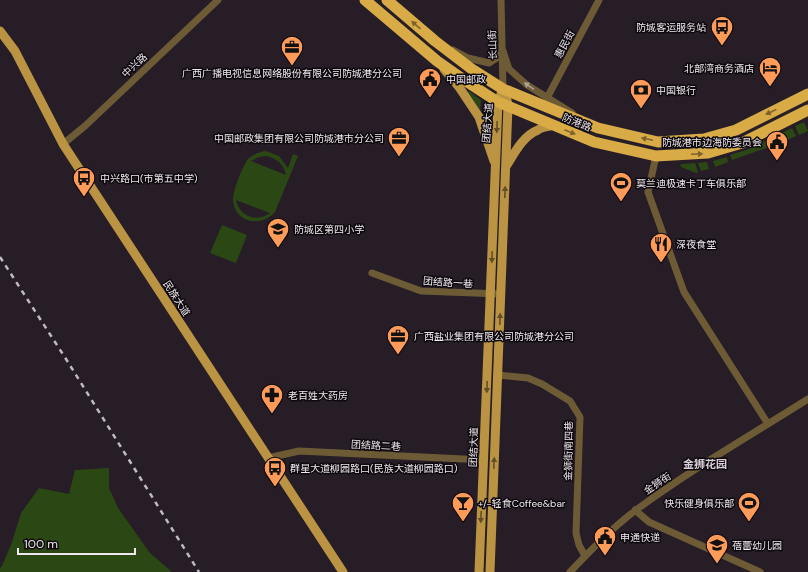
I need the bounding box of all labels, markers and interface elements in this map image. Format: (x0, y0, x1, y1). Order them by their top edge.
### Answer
bus stop icon: 防城客运服务站 (709, 14, 735, 47)
one-way arrow (410, 20, 421, 29)
place label: 防城客运服务站 (636, 21, 706, 34)
street label: 惠民街 (552, 28, 577, 61)
street label: 长山街 (485, 30, 500, 60)
office icon: 广西广播电视信息网络股份有限公司防城港分公司 (279, 34, 305, 67)
street label: 中兴路 (119, 50, 150, 80)
hotel icon: 北部湾商务酒店 (757, 55, 783, 88)
place label: 北部湾商务酒店 (684, 62, 754, 75)
public building icon: 中国邮政 (417, 66, 443, 99)
place label: 广西广播电视信息网络股份有限公司防城港分公司 (182, 67, 402, 80)
place label: 中国邮政 (446, 73, 486, 86)
bank icon: 中国银行 (628, 77, 654, 110)
one-way arrow (524, 82, 534, 90)
place label: 中国银行 (656, 84, 696, 97)
street label: 团结大道 (480, 103, 495, 143)
one-way arrow (765, 109, 777, 115)
street label: 防港路 (560, 111, 593, 134)
one-way arrow (494, 121, 500, 134)
office icon: 中国邮政集团有限公司防城港市分公司 (386, 125, 412, 158)
one-way arrow (565, 129, 576, 135)
public building icon: 防城港市边海防委员会 (764, 129, 790, 162)
place label: 中国邮政集团有限公司防城港市分公司 (214, 132, 384, 145)
one-way arrow (641, 136, 653, 142)
place label: 防城港市边海防委员会 (662, 136, 762, 149)
one-way arrow (691, 150, 703, 157)
bus stop icon: 中兴路口(巿第五中学) (71, 165, 97, 198)
sports icon: 莫兰迪极速卡丁车俱乐部 (608, 170, 634, 203)
place label: 中兴路口(巿第五中学) (100, 172, 198, 185)
place label: 莫兰迪极速卡丁车俱乐部 (636, 177, 746, 190)
one-way arrow (502, 185, 508, 198)
school or university icon: 防城区第四小学 (265, 216, 291, 249)
place label: 防城区第四小学 (294, 223, 364, 236)
restaurant icon: 深夜食堂 (648, 231, 674, 264)
place label: 深夜食堂 (676, 238, 716, 251)
one-way arrow (489, 251, 495, 264)
street label: 团结路一巷 (423, 274, 473, 291)
street label: 民族大道 (160, 278, 193, 319)
one-way arrow (497, 312, 503, 325)
office icon: 广西盐业集团有限公司防城港分公司 (385, 323, 411, 356)
place label: 广西盐业集团有限公司防城港分公司 (414, 330, 574, 343)
one-way arrow (483, 381, 490, 393)
pharmacy icon: 老百姓大药房 (259, 382, 285, 415)
place label: 老百姓大药房 (288, 389, 348, 402)
street label: 金狮街南四巷 (561, 421, 576, 481)
street label: 团结大道 (466, 427, 481, 467)
street label: 团结路二巷 (351, 438, 401, 453)
bus stop icon: 群星大道柳园路口(民族大道柳园路口) (262, 455, 288, 488)
one-way arrow (491, 456, 497, 469)
district label: 金狮花园 (683, 457, 727, 471)
place label: 群星大道柳园路口(民族大道柳园路口) (290, 462, 458, 475)
street label: 金狮街 (641, 470, 673, 497)
bar icon: +/-轻食Coffee&bar (450, 490, 476, 523)
sports icon: 快乐健身俱乐部 (736, 490, 762, 523)
place label: +/-轻食Coffee&bar (478, 497, 566, 510)
place label: 快乐健身俱乐部 (664, 497, 734, 510)
one-way arrow (478, 511, 485, 523)
public building icon: 申通快递 (592, 524, 618, 557)
scale bar (18, 530, 135, 556)
place label: 申通快递 (620, 531, 660, 544)
school or university icon: 蓓蕾幼儿园 (704, 532, 730, 565)
text: 100 m (24, 536, 58, 552)
place label: 蓓蕾幼儿园 (732, 539, 782, 552)

